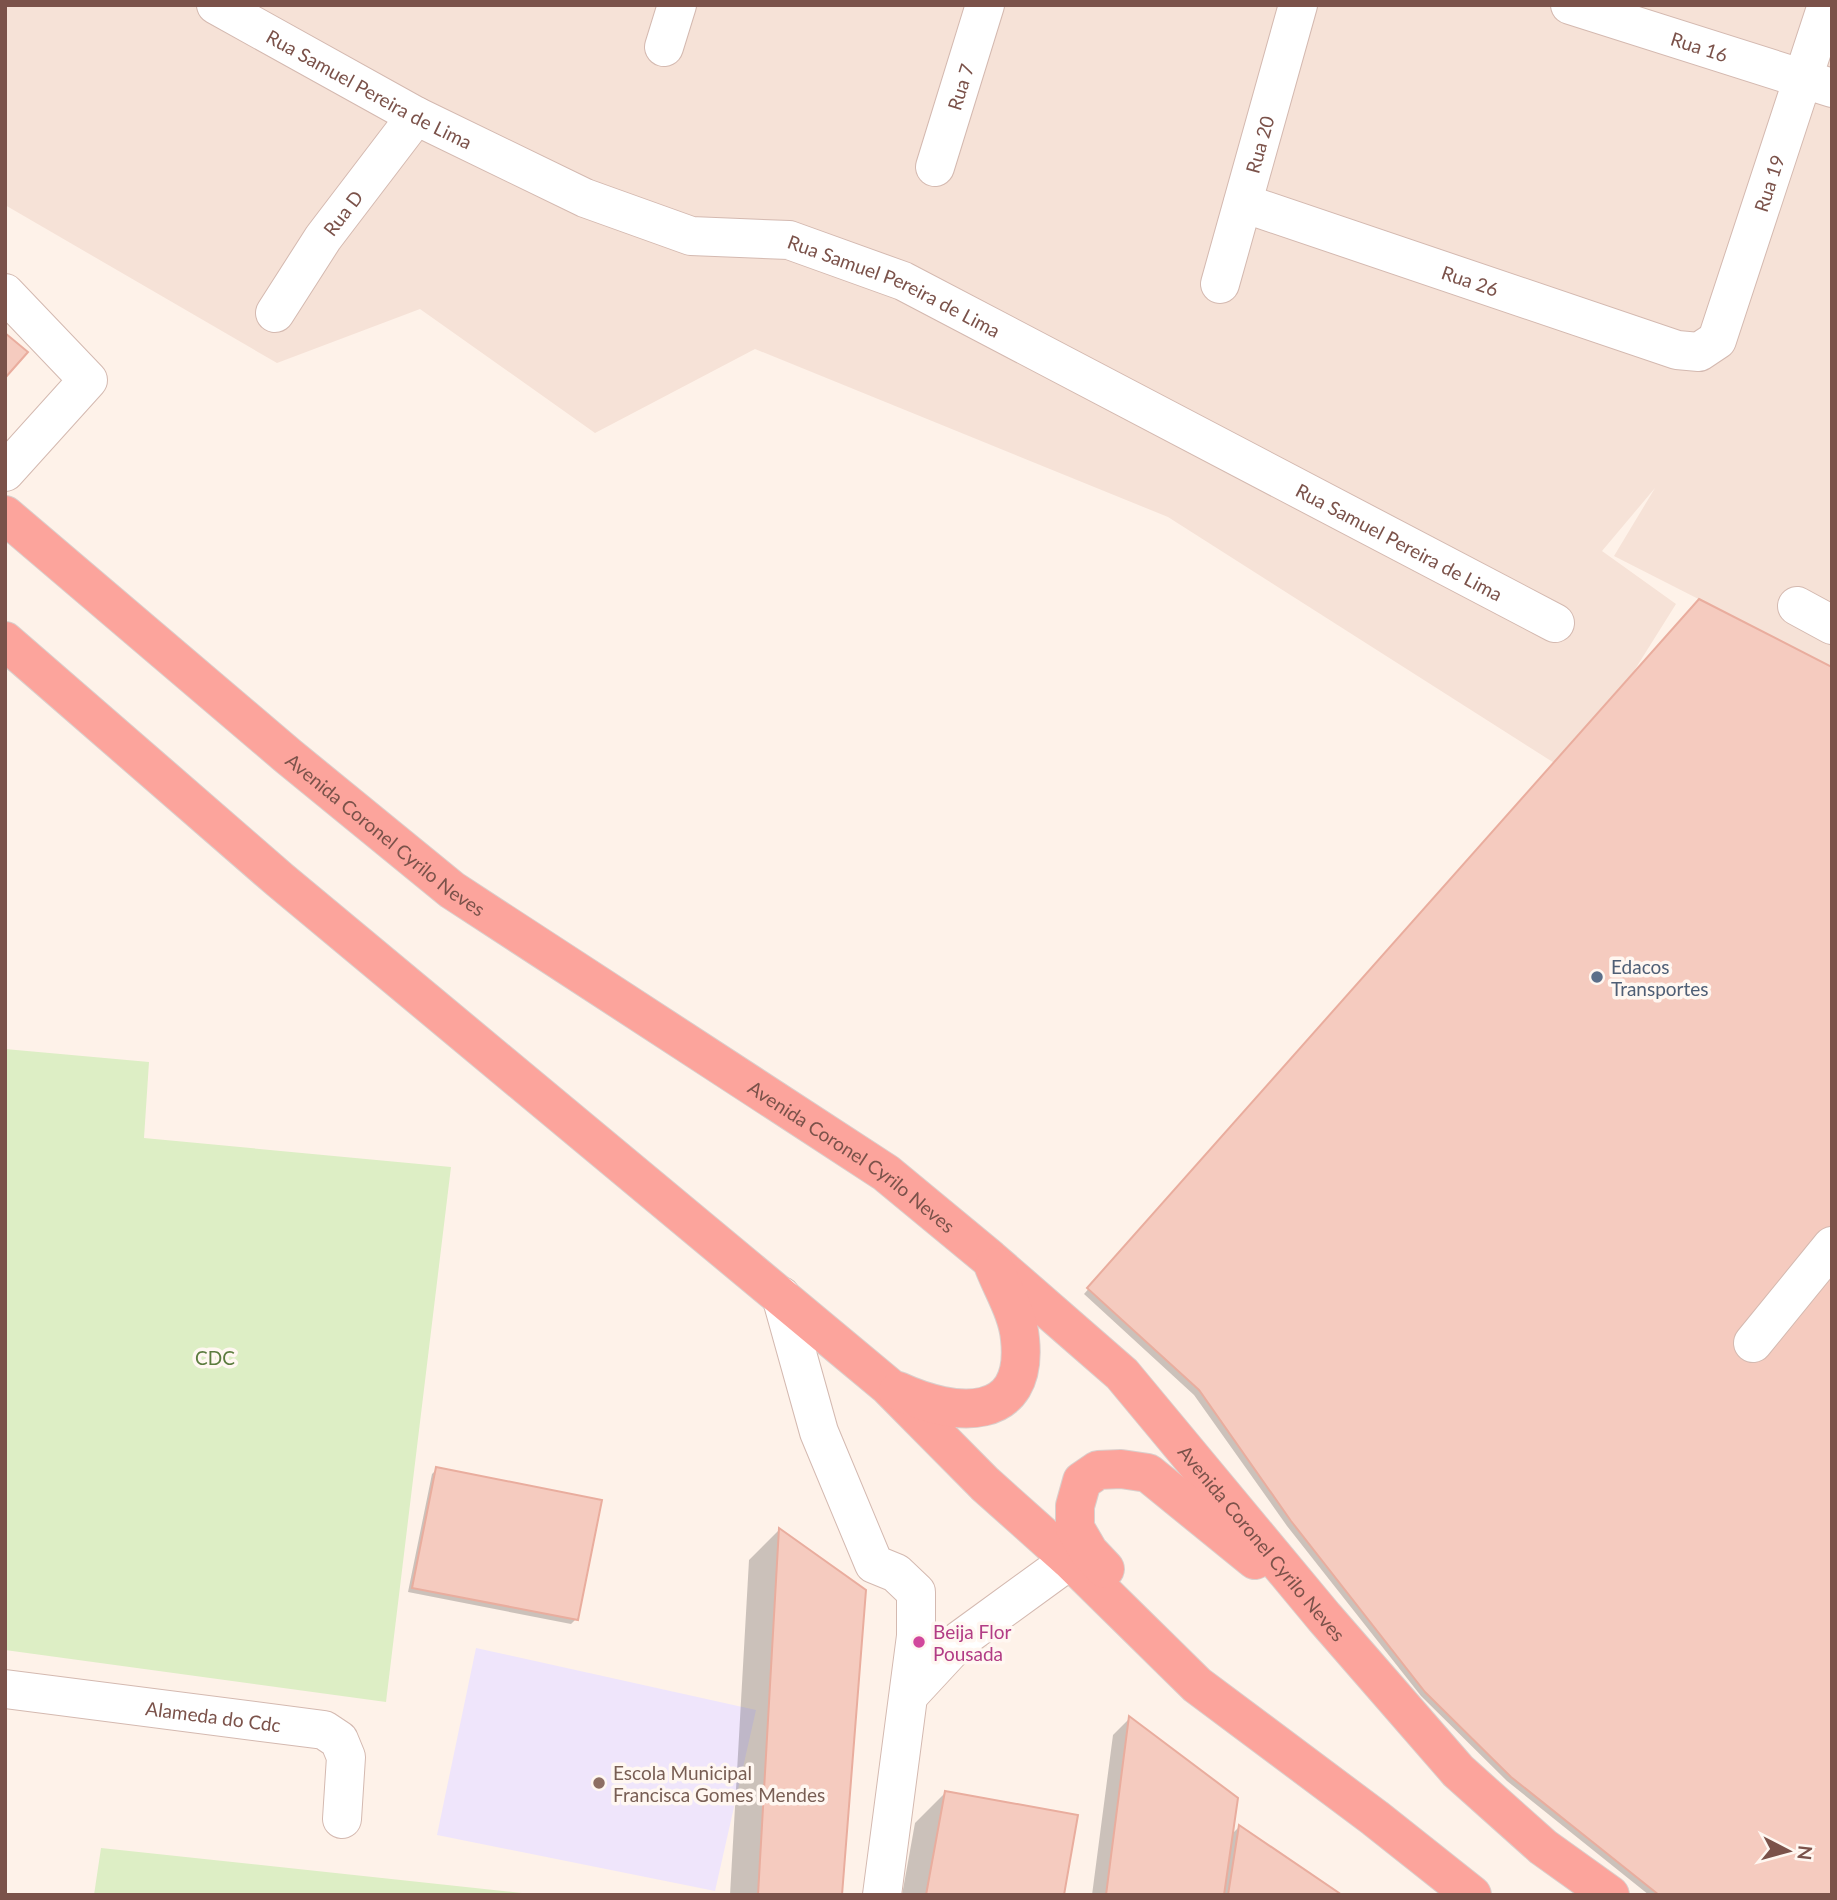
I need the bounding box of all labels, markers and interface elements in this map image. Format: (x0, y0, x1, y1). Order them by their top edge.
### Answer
street label: Rua Samuel Pereira de Lima (263, 24, 476, 153)
street label: Rua 16 (1668, 26, 1731, 66)
street label: Rua 7 (942, 61, 978, 113)
street label: Rua 20 (1240, 113, 1278, 176)
street label: Rua 19 (1748, 152, 1789, 215)
street label: Rua D (318, 185, 367, 240)
street label: Rua Samuel Pereira de Lima (785, 229, 1004, 342)
street label: Rua 26 (1439, 260, 1502, 300)
street label: Rua Samuel Pereira de Lima (1292, 478, 1507, 605)
street label: Avenida Coronel Cyrilo Neves (282, 748, 490, 920)
place label: Edacos Transportes (1611, 955, 1709, 1000)
marker: Edacos Transportes (1589, 969, 1605, 985)
street label: Avenida Coronel Cyrilo Neves (744, 1075, 960, 1237)
park label: CDC (195, 1346, 235, 1369)
street label: Avenida Coronel Cyrilo Neves (1174, 1440, 1351, 1645)
place label: Beija Flor Pousada (933, 1620, 1011, 1665)
marker: Beija Flor Pousada (911, 1634, 927, 1650)
street label: Alameda do Cdc (144, 1696, 282, 1736)
place label: Escola Municipal Francisca Gomes Mendes (613, 1761, 825, 1806)
marker: Escola Municipal Francisca Gomes Mendes (591, 1775, 607, 1791)
north arrow (1753, 1816, 1823, 1886)
text: N (1793, 1844, 1818, 1861)

